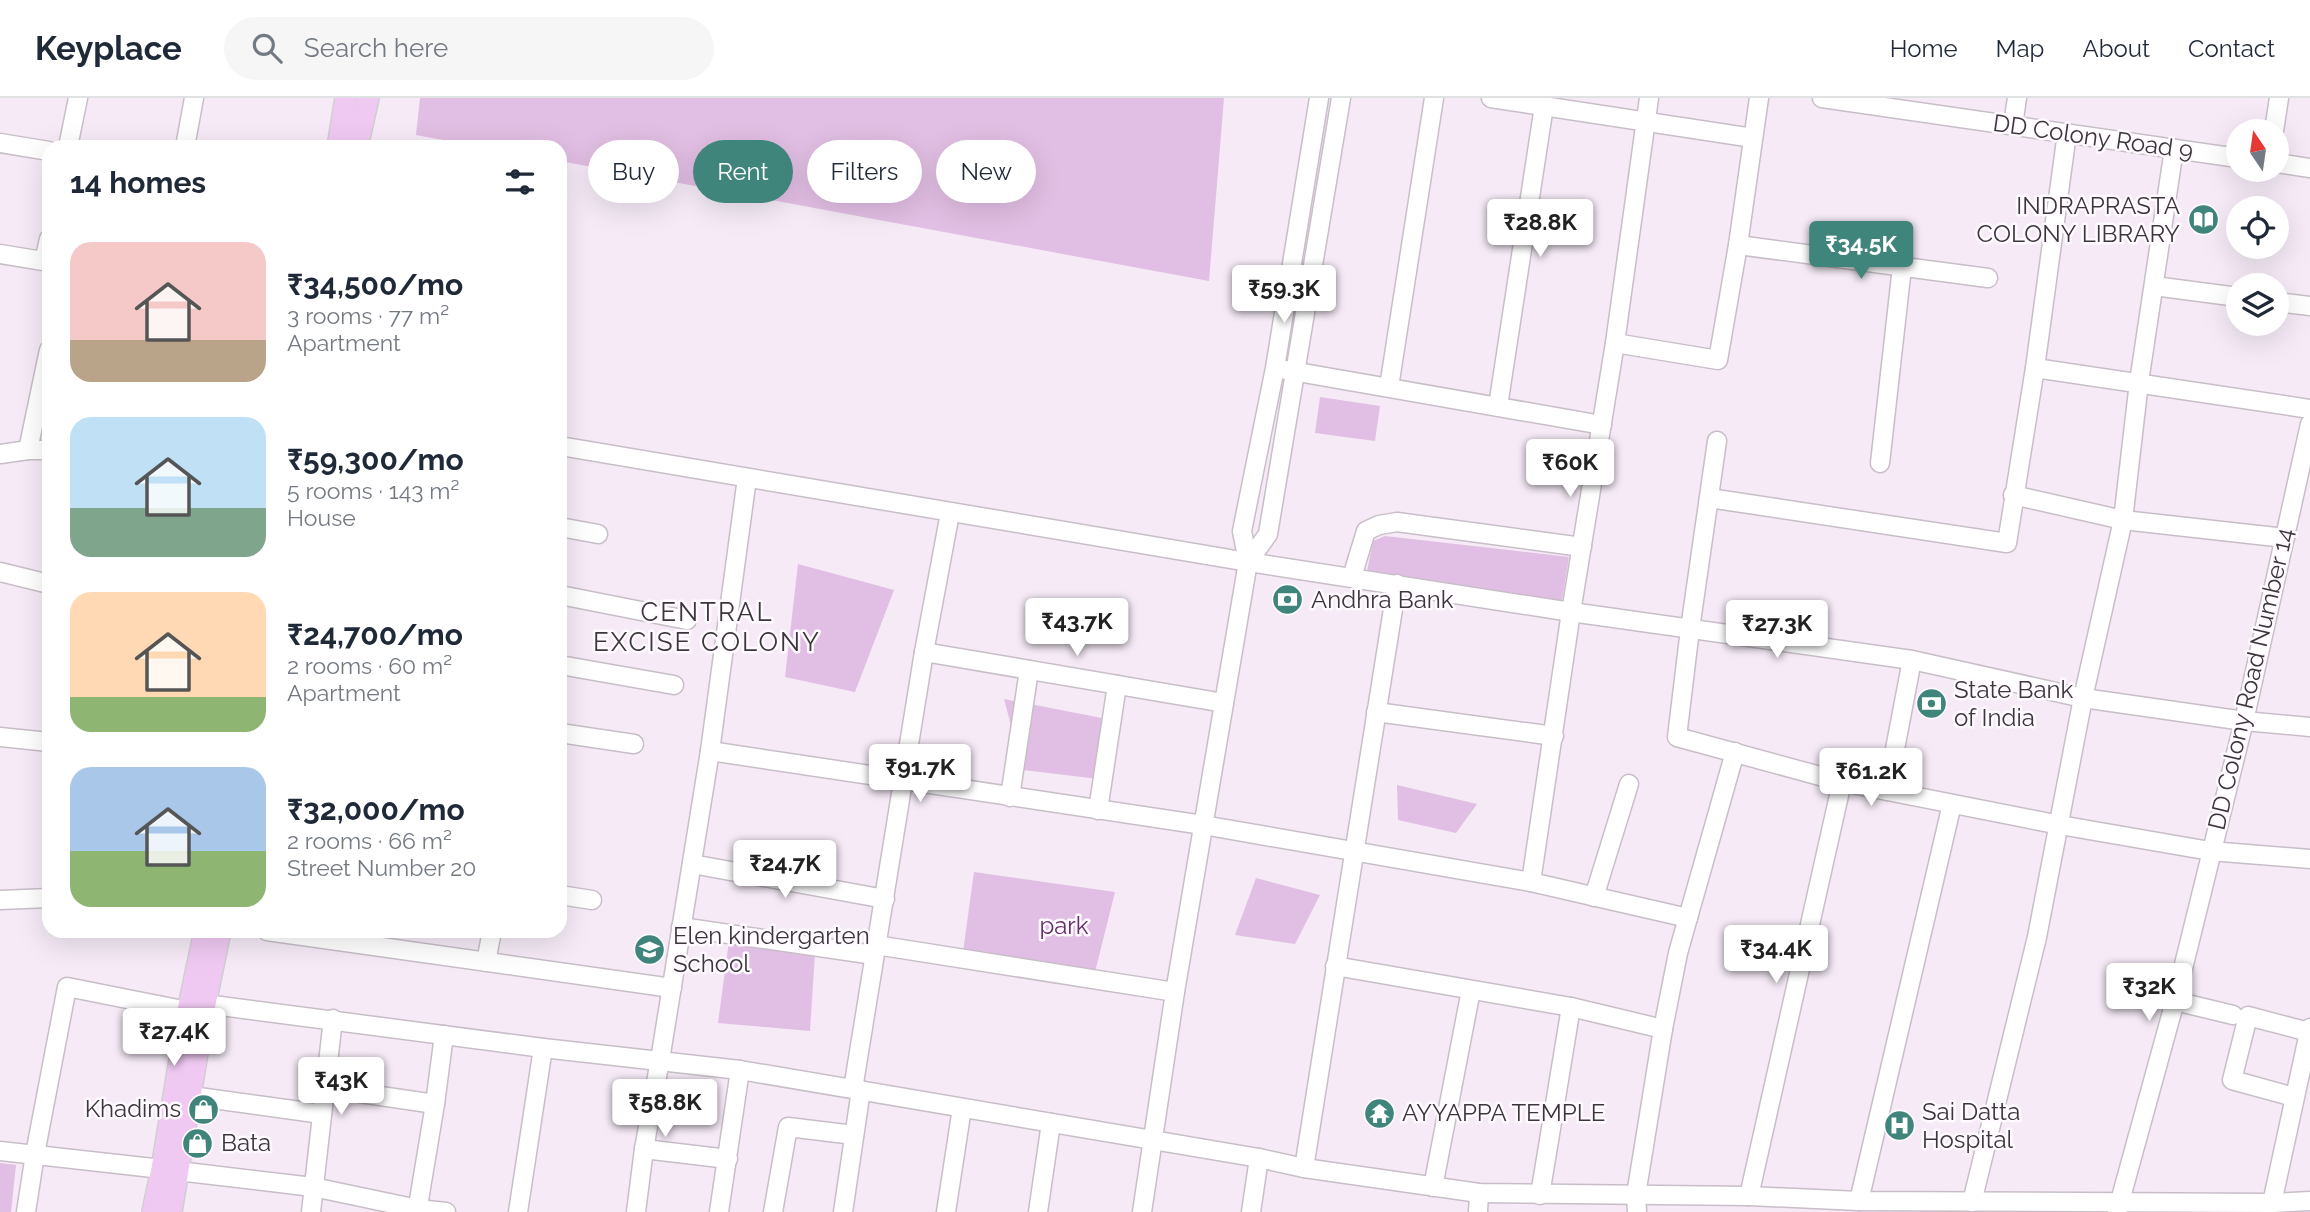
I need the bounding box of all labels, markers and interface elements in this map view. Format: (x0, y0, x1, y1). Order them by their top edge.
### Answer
search box (224, 17, 714, 80)
text: Keyplace (35, 29, 182, 68)
icon: search (248, 29, 286, 67)
text: Search here (304, 33, 448, 63)
text: Home (1890, 34, 1958, 63)
text: Map (1996, 34, 2044, 63)
text: About (2082, 34, 2150, 63)
text: Contact (2188, 34, 2275, 63)
street label: DD Colony Road 9 (1991, 108, 2195, 165)
north arrow (2226, 119, 2289, 182)
map controls (2226, 119, 2289, 336)
chip: Buy (588, 140, 679, 203)
chip: Rent (693, 140, 793, 203)
chip: Filters (807, 140, 922, 203)
chip: New (936, 140, 1036, 203)
icon: filters (501, 163, 539, 201)
text: 14 homes (70, 165, 206, 200)
place label: INDRAPRASTA COLONY LIBRARY (1977, 191, 2180, 248)
button: locate (2226, 196, 2289, 259)
pin: ₹28.8K (1483, 200, 1597, 259)
library icon: INDRAPRASTA COLONY LIBRARY (2186, 203, 2220, 237)
text: ₹28.8K (1503, 208, 1577, 235)
pin: ₹34.5K (1804, 222, 1918, 281)
text: ₹34.5K (1825, 230, 1897, 257)
pin: ₹59.3K (1227, 266, 1341, 325)
text: ₹34,500/mo (287, 267, 463, 302)
icon: home (126, 270, 210, 354)
button: layers (2226, 273, 2289, 336)
text: ₹59.3K (1248, 274, 1320, 301)
text: 3 rooms · 77 m² (287, 302, 449, 329)
text: Apartment (287, 329, 401, 356)
pin: ₹60K (1529, 440, 1611, 499)
text: ₹59,300/mo (287, 442, 464, 477)
icon: home (126, 445, 210, 529)
text: ₹60K (1542, 448, 1598, 475)
text: 5 rooms · 143 m² (287, 477, 459, 504)
text: House (287, 504, 356, 531)
street label: DD Colony Road Number 14 (2202, 525, 2299, 833)
bank icon: Andhra Bank (1271, 583, 1305, 617)
place label: Andhra Bank (1311, 585, 1454, 614)
district label: CENTRAL EXCISE COLONY (593, 597, 821, 657)
pin: ₹43.7K (1020, 598, 1134, 658)
pin: ₹27.3K (1720, 601, 1834, 660)
text: ₹43.7K (1041, 607, 1113, 634)
text: ₹27.3K (1742, 609, 1812, 636)
text: ₹24,700/mo (287, 617, 463, 652)
icon: home (126, 620, 210, 704)
text: 2 rooms · 60 m² (287, 652, 452, 679)
place label: State Bank of India (1954, 675, 2073, 732)
text: Apartment (287, 679, 401, 706)
bank icon: State Bank of India (1914, 687, 1948, 721)
pin: ₹91.7K (863, 744, 977, 804)
pin: ₹61.2K (1814, 748, 1928, 808)
text: ₹91.7K (885, 753, 955, 780)
text: ₹61.2K (1835, 757, 1907, 784)
text: ₹32,000/mo (287, 792, 465, 827)
icon: home (126, 795, 210, 879)
text: 2 rooms · 66 m² (287, 827, 452, 854)
pin: ₹24.7K (728, 840, 842, 900)
text: ₹24.7K (749, 849, 821, 876)
text: Street Number 20 (287, 854, 476, 881)
park label: park (1039, 911, 1089, 940)
place label: Elen kindergarten School (673, 921, 870, 978)
pin: ₹34.4K (1719, 926, 1833, 985)
school or university icon: Elen kindergarten School (633, 933, 667, 967)
text: ₹34.4K (1740, 934, 1812, 961)
pin: ₹32K (2108, 964, 2190, 1023)
text: ₹32K (2122, 972, 2176, 999)
pin: ₹27.4K (117, 1009, 231, 1068)
text: ₹27.4K (139, 1017, 209, 1044)
pin: ₹43K (300, 1058, 382, 1117)
text: ₹43K (314, 1066, 368, 1093)
pin: ₹58.8K (608, 1080, 722, 1139)
text: ₹58.8K (628, 1088, 702, 1115)
shop icon: Khadims (187, 1092, 221, 1126)
place label: Khadims (85, 1094, 181, 1123)
temple icon: AYYAPPA TEMPLE (1362, 1096, 1396, 1130)
place label: Sai Datta Hospital (1922, 1097, 2020, 1154)
place label: AYYAPPA TEMPLE (1402, 1098, 1605, 1127)
hospital icon: Sai Datta Hospital (1882, 1109, 1916, 1143)
shop icon: Bata (181, 1126, 215, 1160)
place label: Bata (221, 1128, 271, 1157)

